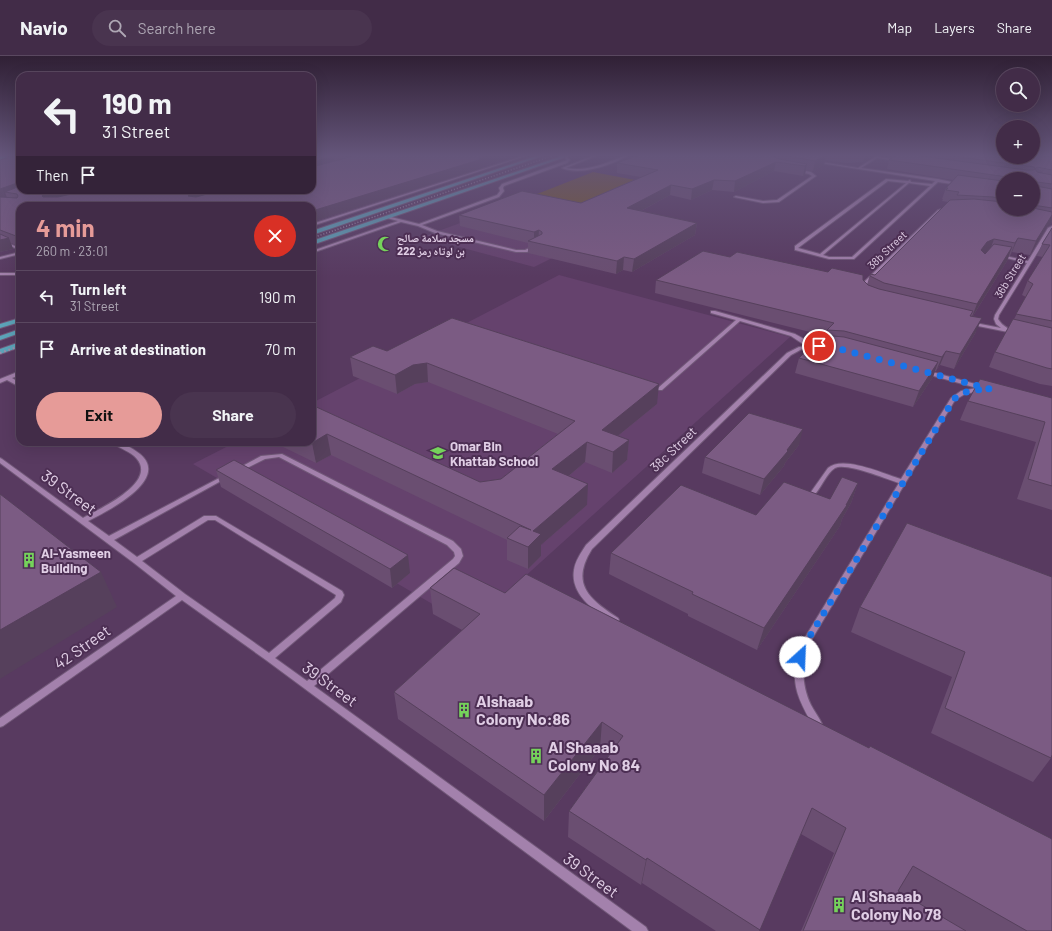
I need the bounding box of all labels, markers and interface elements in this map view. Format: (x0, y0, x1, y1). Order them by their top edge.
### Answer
search box (92, 10, 372, 46)
text: Navio (20, 16, 68, 39)
icon: search (106, 17, 128, 39)
text: Search here (138, 19, 216, 37)
text: Map (887, 19, 912, 36)
text: Layers (934, 19, 975, 36)
text: Share (997, 19, 1032, 36)
map controls (996, 68, 1040, 216)
button: search (996, 68, 1040, 112)
text: 190 m (102, 86, 172, 120)
icon: left (36, 88, 88, 140)
text: 31 Street (102, 120, 170, 142)
button: + (996, 120, 1040, 164)
icon: arrive (77, 164, 99, 186)
text: Then (36, 166, 69, 184)
button: − (996, 172, 1040, 216)
text: 4 min (36, 213, 95, 242)
button: close (254, 215, 296, 257)
street label: 38b Street (864, 228, 909, 272)
place label: مسجد سلامة صالح بن لوتاه رمز 222 (397, 231, 474, 259)
mosque icon: مسجد سلامة صالح بن لوتاه رمز 222 (376, 235, 394, 253)
text: 260 m · 23:01 (36, 243, 108, 259)
street label: 36b Street (991, 251, 1028, 300)
text: Turn left (70, 280, 126, 298)
icon: left (36, 286, 58, 308)
text: 190 m (259, 288, 296, 306)
text: 31 Street (70, 298, 119, 314)
pin (802, 329, 836, 363)
icon: arrive (808, 335, 830, 357)
icon: arrive (36, 338, 58, 360)
text: Arrive at destination (70, 340, 206, 358)
text: 70 m (265, 340, 296, 358)
button: Exit (36, 392, 162, 438)
button: Share (170, 392, 296, 438)
street label: 38c Street (646, 423, 700, 475)
place label: Omar Bin Khattab School (450, 438, 538, 469)
school or university icon: Omar Bin Khattab School (429, 444, 447, 462)
street label: 39 Street (38, 465, 101, 518)
place label: Al-Yasmeen Building (41, 545, 111, 576)
building icon: Al-Yasmeen Building (20, 551, 38, 569)
street label: 42 Street (50, 620, 113, 673)
position arrow (779, 636, 821, 678)
street label: 39 Street (299, 657, 362, 710)
place label: Alshaab Colony No:86 (476, 691, 570, 728)
building icon: Alshaab Colony No:86 (455, 701, 473, 719)
place label: Al Shaaab Colony No 84 (548, 737, 640, 774)
building icon: Al Shaaab Colony No 84 (527, 747, 545, 765)
street label: 39 Street (560, 848, 623, 901)
place label: Al Shaaab Colony No 78 (851, 886, 942, 923)
building icon: Al Shaaab Colony No 78 (830, 896, 848, 914)

